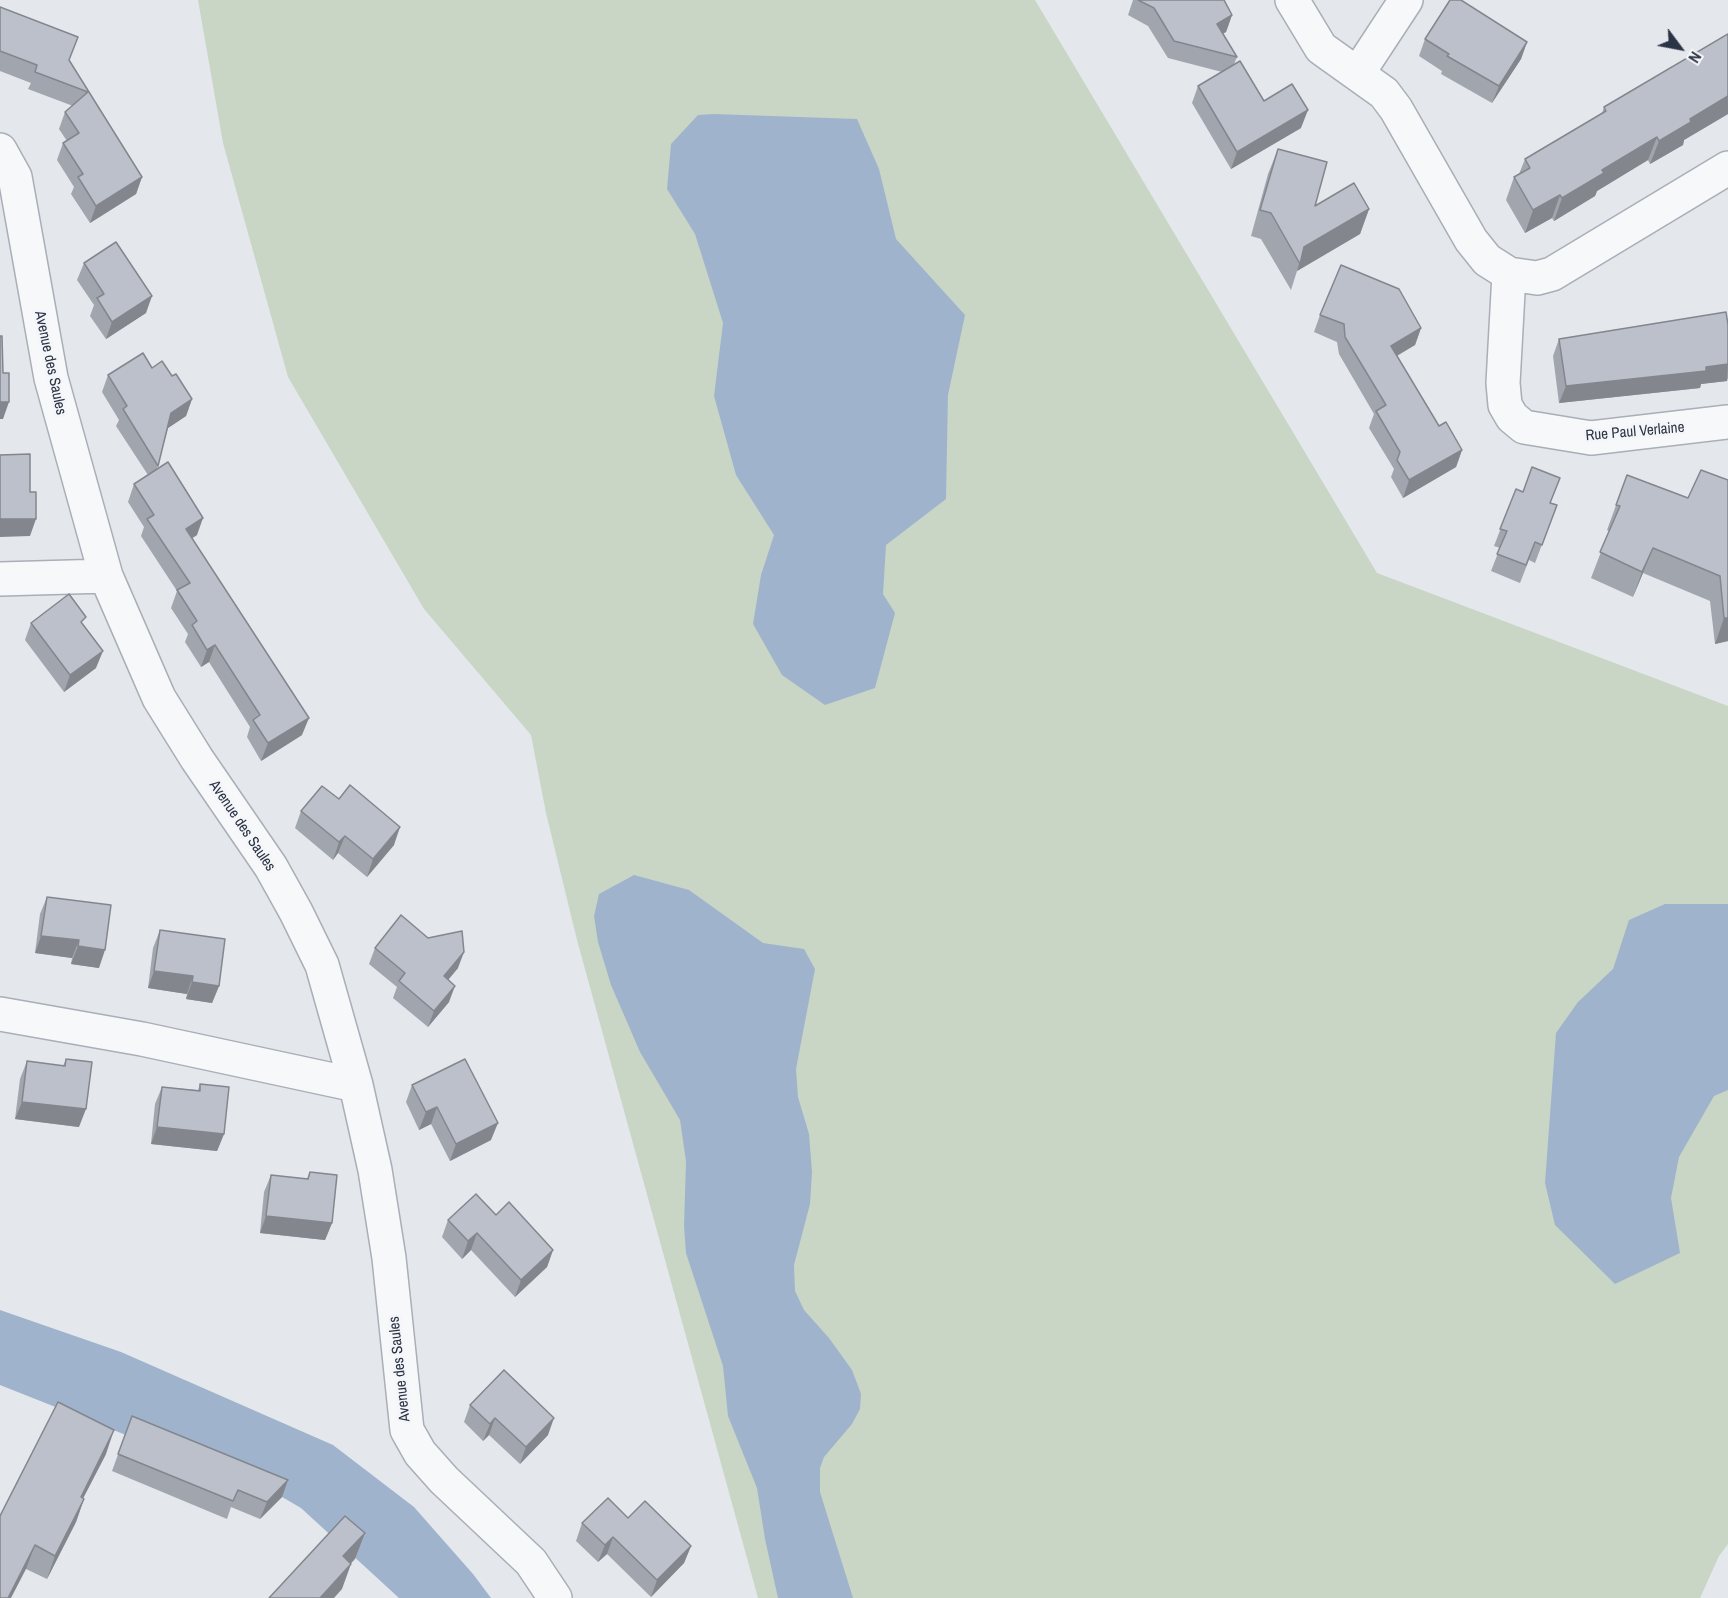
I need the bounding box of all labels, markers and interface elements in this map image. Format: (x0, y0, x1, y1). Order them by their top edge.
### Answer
north arrow (1650, 18, 1710, 78)
text: N (1683, 48, 1707, 67)
street label: Avenue des Saules (30, 309, 70, 417)
street label: Rue Paul Verlaine (1585, 419, 1685, 445)
street label: Avenue des Saules (205, 777, 279, 875)
street label: Avenue des Saules (386, 1315, 414, 1423)

